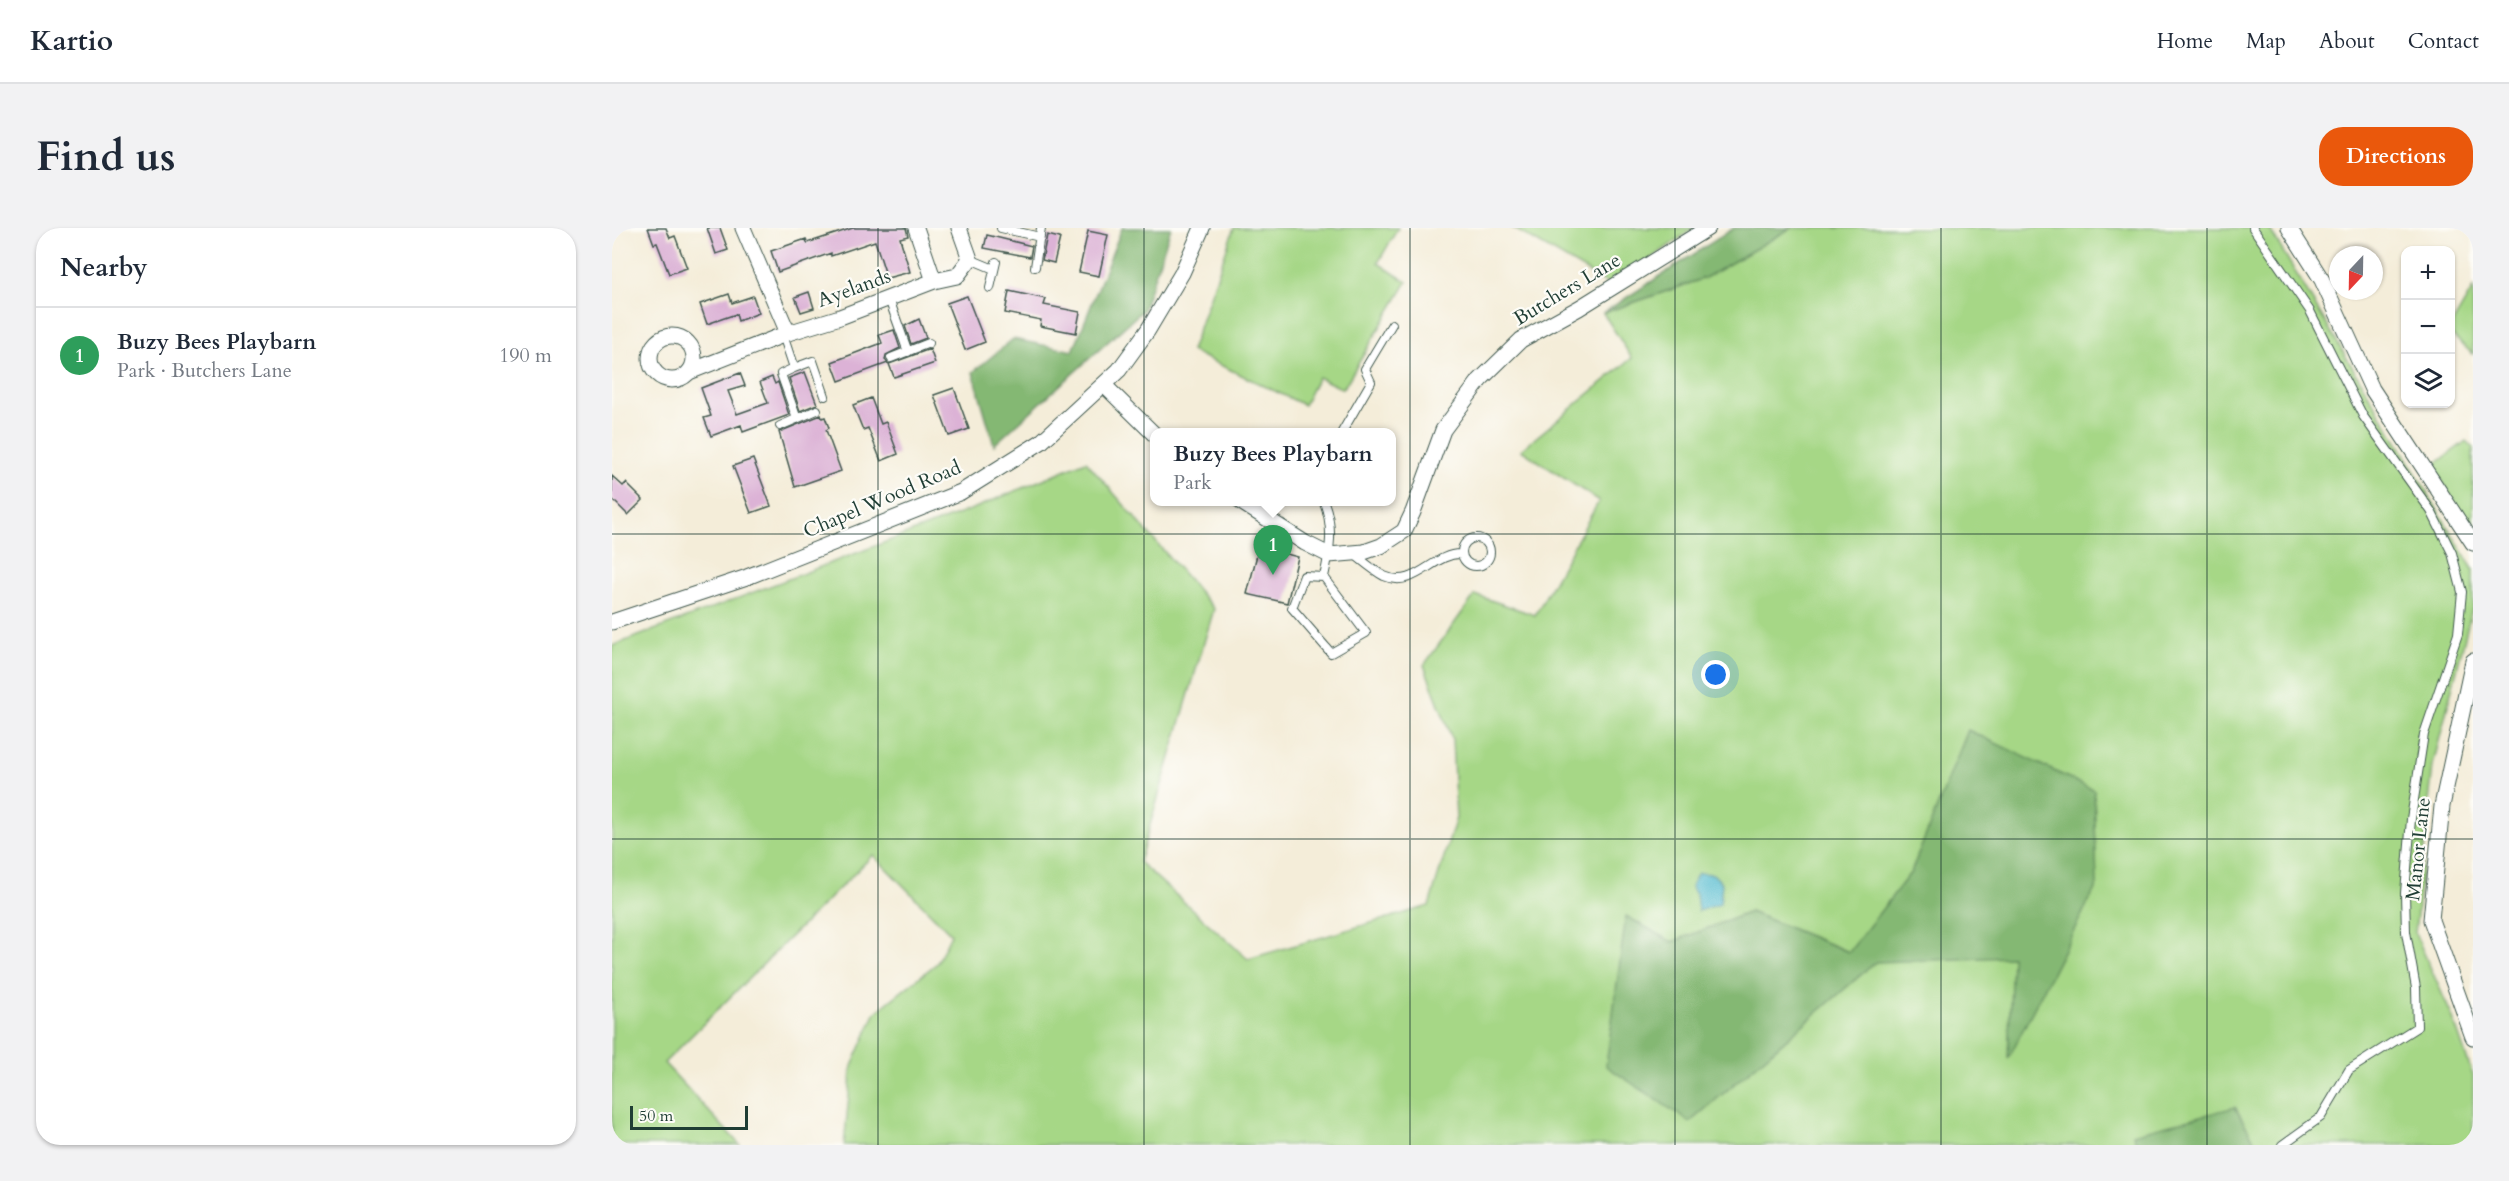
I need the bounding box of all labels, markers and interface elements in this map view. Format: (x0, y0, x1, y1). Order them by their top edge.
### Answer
text: Kartio (30, 22, 113, 60)
text: Home (2157, 27, 2213, 56)
text: Map (2246, 27, 2286, 56)
text: About (2319, 27, 2375, 56)
text: Contact (2408, 27, 2479, 56)
button: Directions (2319, 127, 2473, 186)
text: Find us (36, 128, 176, 185)
street label: Butchers Lane (1508, 246, 1626, 332)
north arrow (2329, 246, 2383, 300)
map controls (2401, 246, 2455, 408)
button: + (2401, 246, 2455, 300)
text: Nearby (60, 250, 148, 285)
street label: Ayelands (814, 262, 894, 314)
button: − (2401, 300, 2455, 354)
text: Buzy Bees Playbarn (117, 327, 316, 357)
text: 1 (74, 342, 85, 369)
text: 190 m (499, 342, 552, 369)
button: layers (2401, 354, 2455, 408)
text: Park · Butchers Lane (117, 357, 292, 384)
popup (1150, 428, 1396, 506)
text: Buzy Bees Playbarn (1173, 439, 1373, 469)
street label: Chapel Wood Road (799, 453, 965, 544)
text: Park (1173, 469, 1212, 496)
pin: 1 (1254, 526, 1292, 575)
your location (1701, 660, 1730, 689)
street label: Manor Lane (2399, 796, 2437, 902)
scale bar (630, 1103, 748, 1130)
text: 50 m (639, 1105, 673, 1127)

